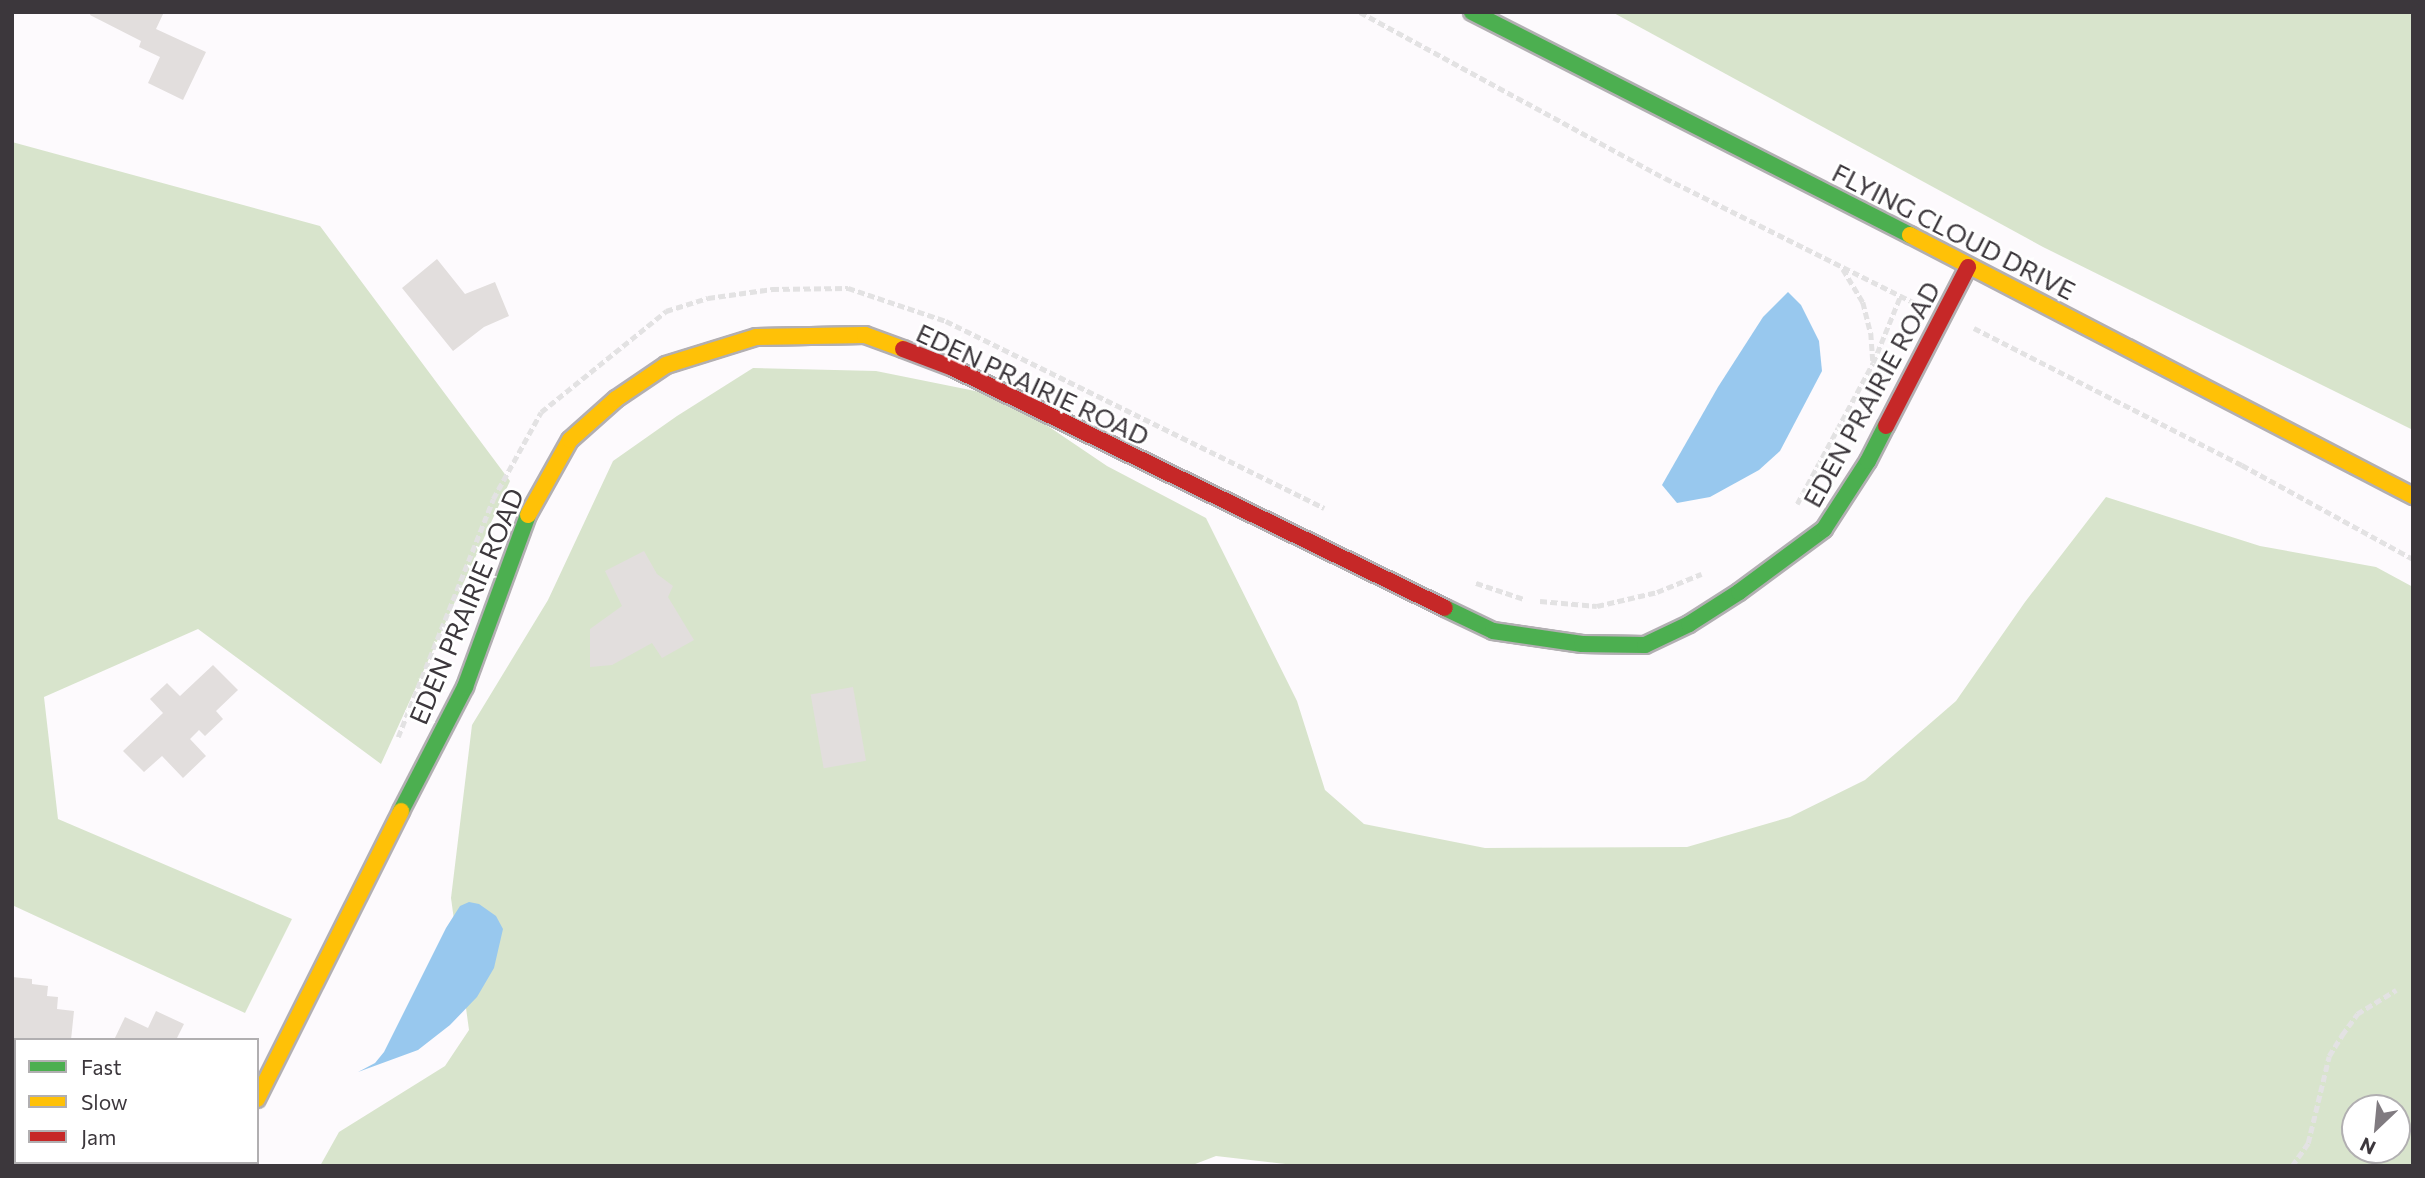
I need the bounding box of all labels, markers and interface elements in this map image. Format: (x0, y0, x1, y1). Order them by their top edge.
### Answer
street label: FLYING CLOUD DRIVE (1827, 156, 2081, 306)
street label: EDEN PRAIRIE ROAD (1796, 276, 1946, 512)
street label: EDEN PRAIRIE ROAD (912, 316, 1154, 452)
street label: EDEN PRAIRIE ROAD (402, 483, 530, 729)
legend (14, 1038, 259, 1164)
text: Fast (81, 1054, 122, 1079)
text: Slow (81, 1089, 128, 1114)
north arrow (2341, 1094, 2411, 1164)
text: Jam (81, 1124, 116, 1149)
text: N (2356, 1133, 2379, 1160)

